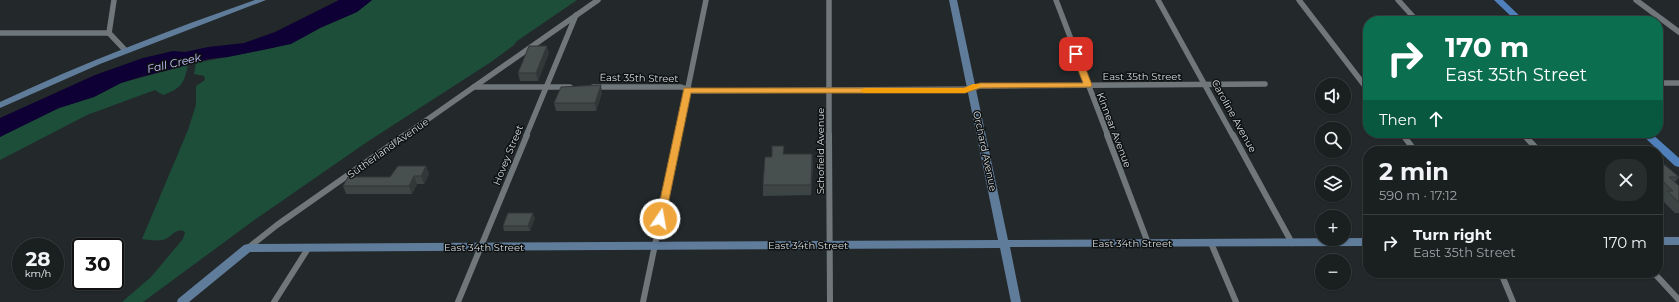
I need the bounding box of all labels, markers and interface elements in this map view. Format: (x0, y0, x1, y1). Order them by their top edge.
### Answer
text: 170 m (1445, 30, 1529, 64)
icon: right (1379, 32, 1431, 84)
pin (1059, 37, 1093, 71)
icon: arrive (1065, 43, 1087, 65)
water label: Fall Creek (146, 50, 203, 76)
text: East 35th Street (1445, 64, 1587, 86)
street label: East 35th Street (1103, 70, 1181, 83)
street label: East 35th Street (599, 71, 679, 85)
street label: Caroline Avenue (1209, 77, 1259, 155)
map controls (1315, 78, 1351, 290)
button: sound (1315, 78, 1351, 114)
street label: Kinnear Avenue (1094, 91, 1134, 169)
street label: Schofield Avenue (814, 108, 827, 194)
icon: ahead (1425, 108, 1447, 130)
street label: Orchard Avenue (970, 110, 1000, 192)
text: Then (1379, 110, 1417, 129)
street label: Sutherland Avenue (345, 115, 431, 181)
button: search (1315, 122, 1351, 158)
street label: Hovey Street (490, 123, 526, 187)
text: 2 min (1379, 157, 1449, 186)
button: close (1605, 159, 1647, 201)
button: layers (1315, 166, 1351, 202)
text: 590 m · 17:12 (1379, 187, 1457, 203)
position arrow (639, 198, 681, 240)
button: + (1315, 210, 1351, 246)
text: Turn right (1413, 225, 1492, 244)
icon: right (1379, 232, 1401, 254)
text: 170 m (1603, 233, 1647, 252)
street label: East 34th Street (1092, 237, 1172, 250)
speed limit sign: 30 (72, 238, 124, 290)
street label: East 34th Street (768, 239, 848, 252)
street label: East 34th Street (444, 241, 524, 254)
text: East 35th Street (1413, 244, 1516, 260)
text: 28 (26, 247, 51, 271)
button: − (1315, 254, 1351, 290)
text: km/h (25, 267, 51, 280)

